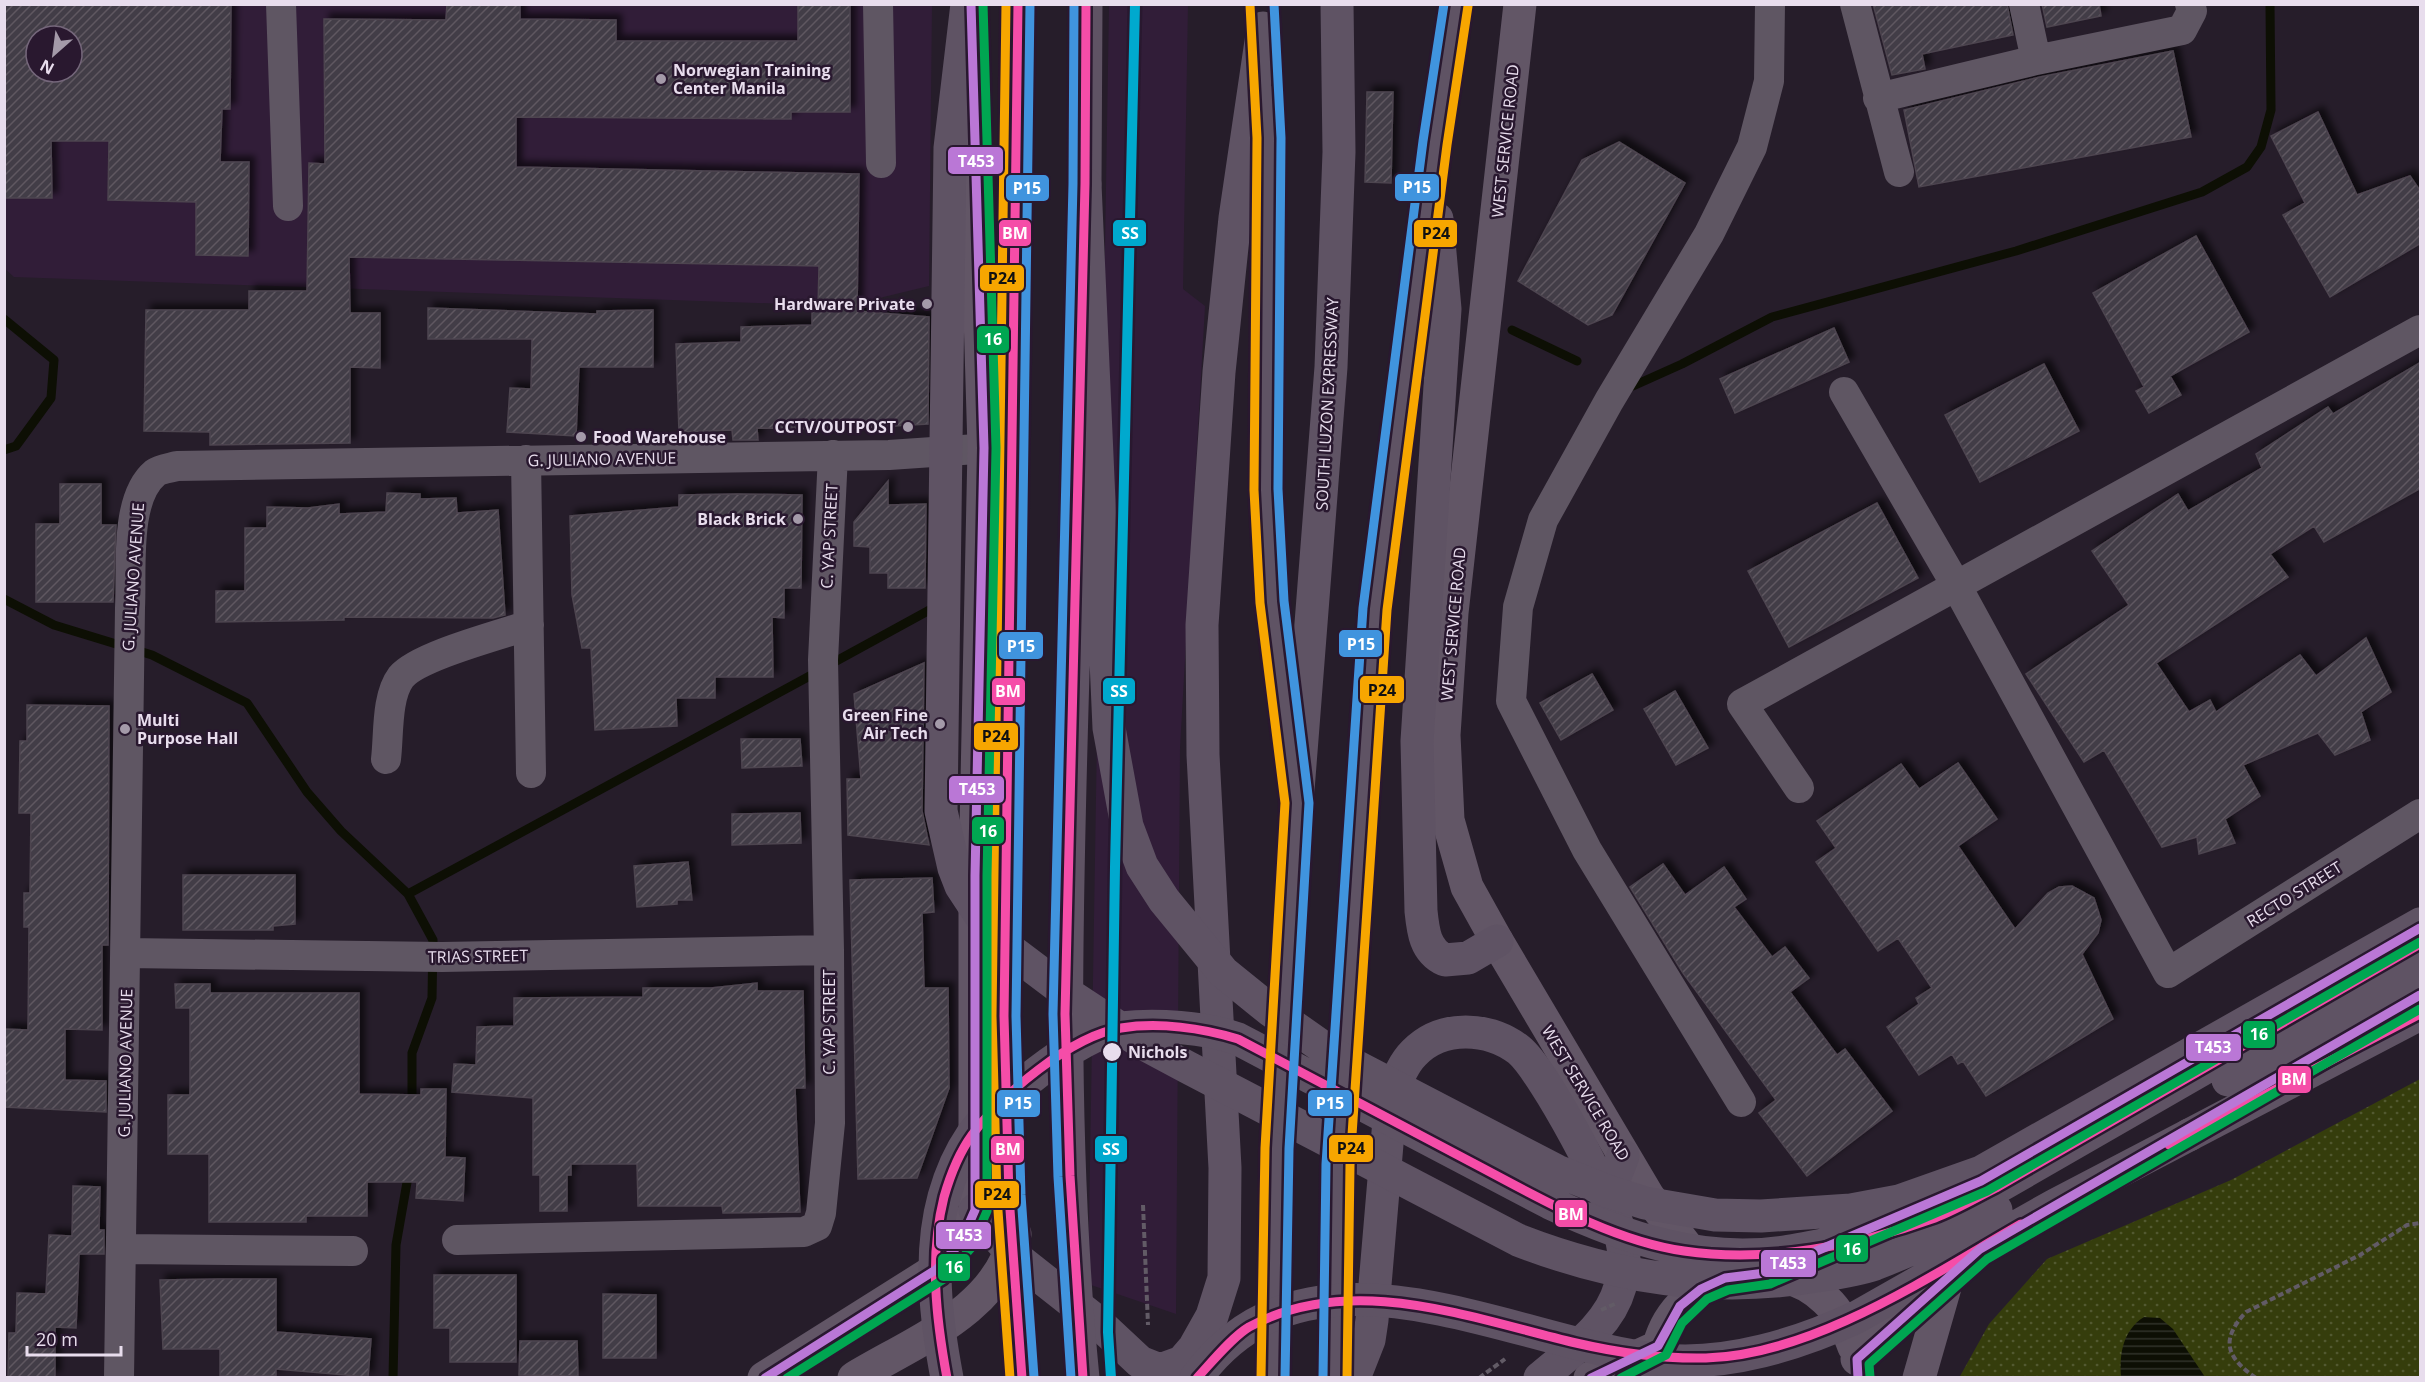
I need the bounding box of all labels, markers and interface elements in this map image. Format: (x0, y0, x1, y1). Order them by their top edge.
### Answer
north arrow (24, 24, 84, 84)
text: N (36, 54, 58, 80)
place label: Norwegian Training Center Manila (673, 59, 831, 99)
street label: WEST SERVICE ROAD (1486, 63, 1524, 219)
marker: Norwegian Training Center Manila (654, 72, 668, 86)
line badge: T453 (947, 146, 1004, 175)
text: T453 (958, 150, 994, 172)
line badge: P15 (1394, 173, 1440, 202)
line badge: P15 (1005, 174, 1050, 202)
text: P15 (1403, 176, 1431, 198)
text: P15 (1013, 177, 1041, 199)
line badge: BM (998, 219, 1032, 247)
line badge: SS (1112, 219, 1147, 247)
line badge: P24 (1413, 219, 1458, 248)
text: BM (1002, 222, 1028, 244)
text: SS (1121, 222, 1139, 244)
text: P24 (1422, 222, 1450, 244)
line badge: P24 (979, 264, 1025, 292)
text: P24 (988, 267, 1016, 289)
place label: Hardware Private (774, 293, 915, 315)
marker: Hardware Private (920, 297, 934, 311)
street label: SOUTH LUZON EXPRESSWAY (1310, 297, 1344, 511)
line badge: 16 (976, 325, 1010, 354)
text: 16 (984, 328, 1002, 350)
place label: CCTV/OUTPOST (774, 416, 896, 438)
marker: CCTV/OUTPOST (901, 420, 915, 434)
place label: Food Warehouse (593, 426, 726, 448)
marker: Food Warehouse (574, 430, 588, 444)
street label: G. JULIANO AVENUE (527, 447, 677, 471)
street label: C. YAP STREET (815, 483, 843, 589)
street label: G. JULIANO AVENUE (117, 502, 149, 652)
place label: Black Brick (697, 508, 786, 530)
marker: Black Brick (791, 512, 805, 526)
street label: WEST SERVICE ROAD (1435, 546, 1471, 702)
line badge: P15 (1338, 629, 1383, 658)
line badge: P15 (998, 631, 1044, 660)
text: P15 (1347, 633, 1375, 655)
text: P15 (1007, 635, 1035, 657)
line badge: P24 (1359, 675, 1405, 704)
line badge: BM (991, 677, 1026, 706)
line badge: SS (1102, 677, 1136, 705)
text: P24 (1368, 679, 1396, 701)
text: BM (995, 680, 1021, 702)
text: SS (1110, 680, 1128, 702)
place label: Green Fine Air Tech (842, 704, 928, 744)
place label: Multi Purpose Hall (137, 709, 238, 749)
marker: Green Fine Air Tech (933, 717, 947, 731)
marker: Multi Purpose Hall (118, 722, 132, 736)
line badge: P24 (973, 722, 1019, 751)
text: P24 (982, 725, 1010, 747)
line badge: T453 (948, 775, 1005, 804)
text: T453 (959, 778, 995, 800)
line badge: 16 (971, 816, 1005, 845)
text: 16 (979, 820, 997, 842)
street label: RECTO STREET (2242, 856, 2346, 932)
street label: TRIAS STREET (428, 944, 528, 968)
street label: C. YAP STREET (818, 969, 840, 1075)
street label: G. JULIANO AVENUE (113, 988, 137, 1138)
line badge: 16 (2242, 1020, 2276, 1049)
street label: WEST SERVICE ROAD (1537, 1021, 1635, 1165)
text: 16 (2250, 1023, 2268, 1045)
line badge: T453 (2185, 1033, 2242, 1062)
text: T453 (2195, 1036, 2231, 1058)
marker: Nichols (1101, 1041, 1123, 1063)
place label: Nichols (1128, 1041, 1187, 1063)
line badge: BM (2277, 1065, 2312, 1094)
text: BM (2281, 1068, 2307, 1090)
line badge: P15 (996, 1089, 1041, 1118)
line badge: P15 (1307, 1089, 1353, 1117)
text: P15 (1004, 1092, 1032, 1114)
text: P15 (1316, 1092, 1344, 1114)
line badge: P24 (1328, 1134, 1374, 1163)
line badge: BM (990, 1135, 1025, 1164)
line badge: SS (1094, 1135, 1128, 1163)
text: P24 (1337, 1137, 1365, 1159)
text: BM (995, 1138, 1021, 1160)
text: SS (1102, 1138, 1120, 1160)
line badge: P24 (974, 1180, 1020, 1209)
text: P24 (983, 1183, 1011, 1205)
line badge: BM (1554, 1199, 1588, 1228)
text: BM (1558, 1203, 1584, 1225)
line badge: T453 (935, 1221, 992, 1250)
text: T453 (946, 1224, 982, 1246)
line badge: 16 (1835, 1234, 1869, 1263)
text: 16 (1843, 1238, 1861, 1260)
line badge: T453 (1760, 1249, 1817, 1278)
text: T453 (1770, 1252, 1806, 1274)
line badge: 16 (937, 1253, 971, 1282)
text: 16 (945, 1256, 963, 1278)
scale bar (27, 1319, 122, 1357)
text: 20 m (36, 1327, 78, 1351)

